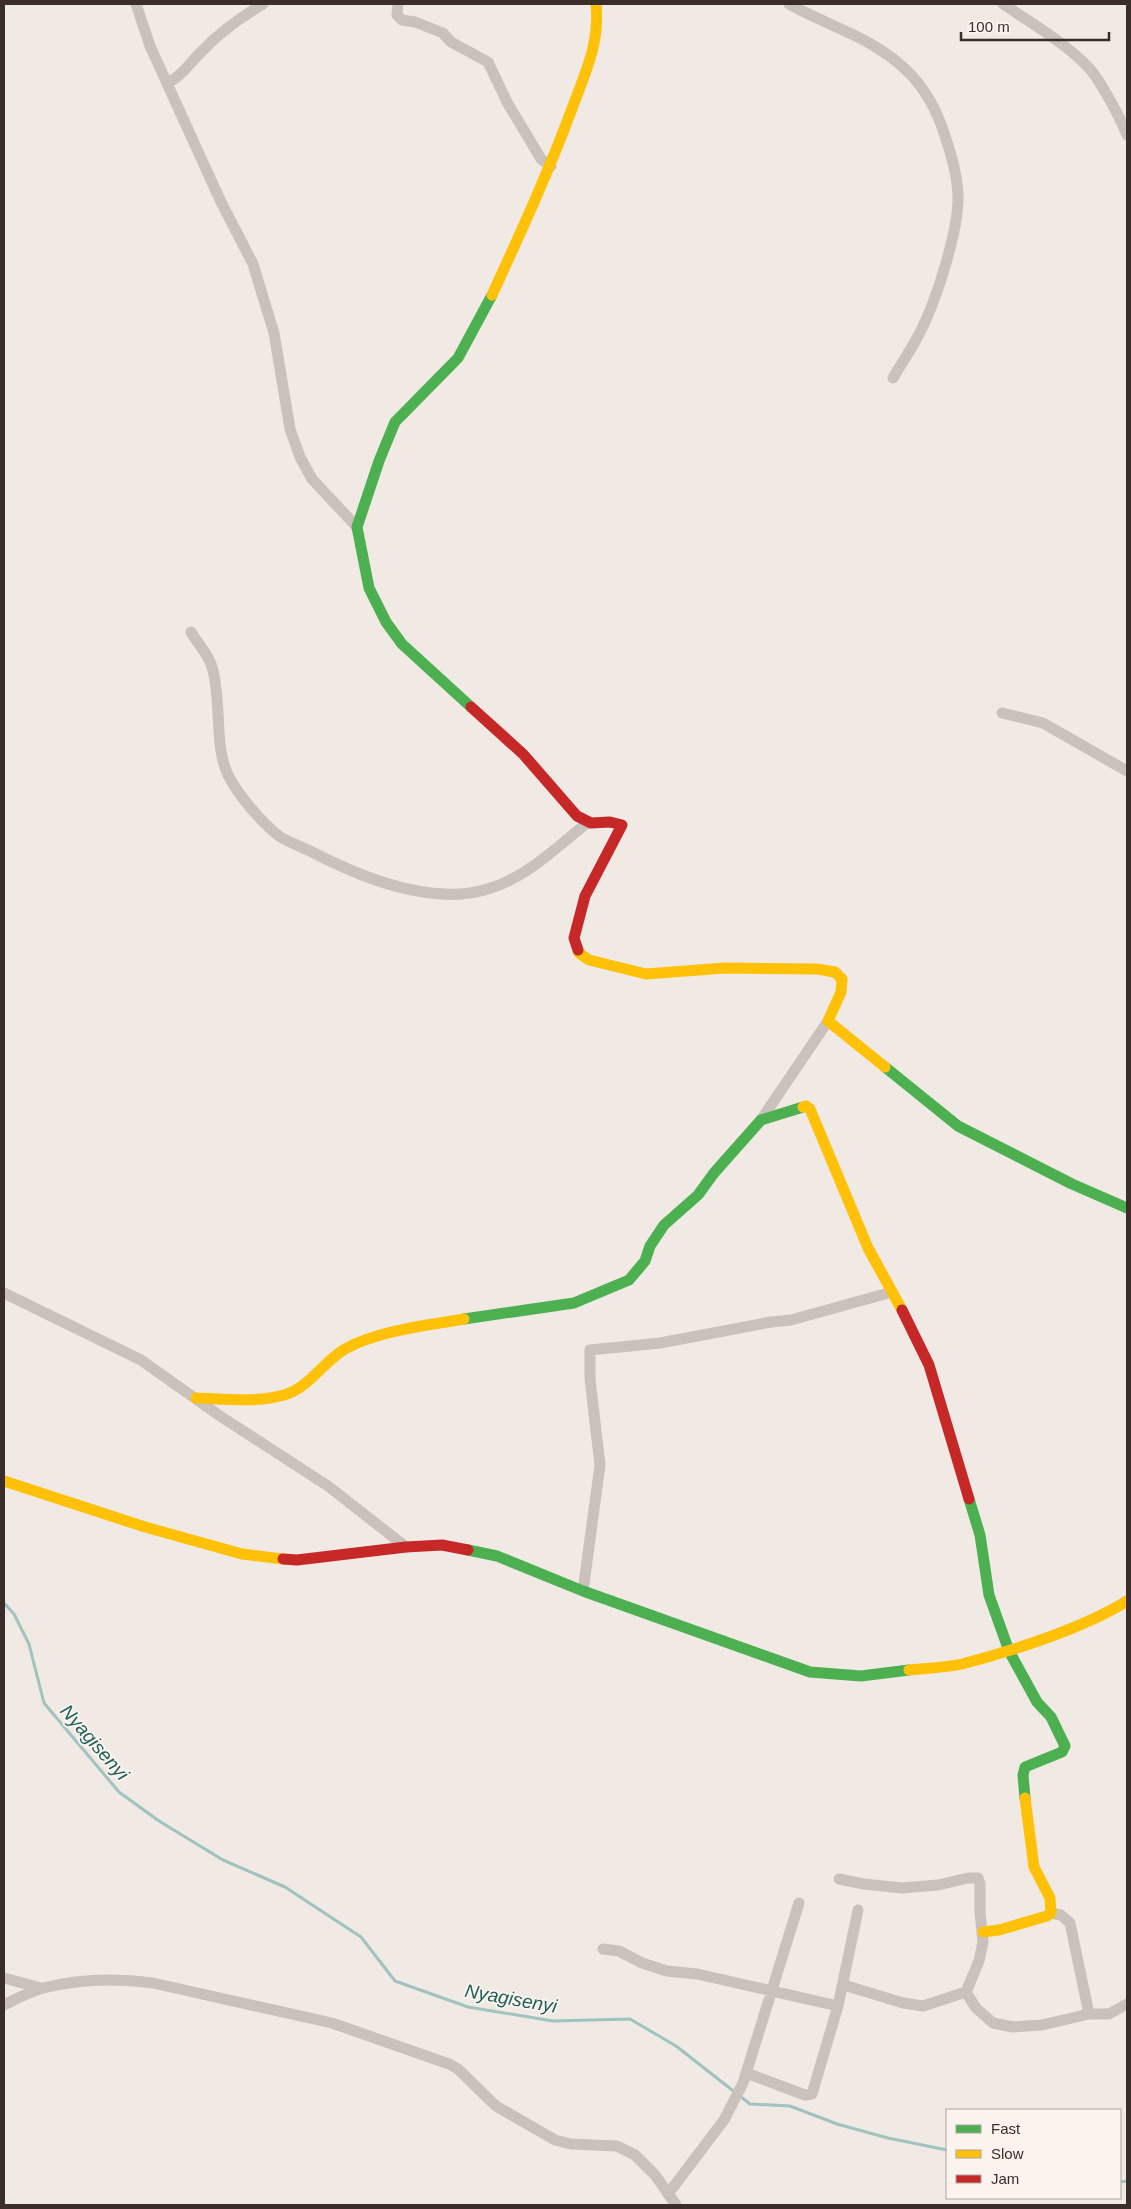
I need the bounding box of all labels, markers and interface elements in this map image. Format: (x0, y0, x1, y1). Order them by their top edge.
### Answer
scale bar (961, 10, 1108, 42)
text: 100 m (968, 18, 1010, 35)
water label: Nyagisenyi (56, 1700, 134, 1785)
water label: Nyagisenyi (463, 1980, 559, 2017)
legend (946, 2109, 1121, 2199)
text: Fast (991, 2120, 1021, 2137)
text: Slow (991, 2145, 1024, 2162)
text: Jam (991, 2170, 1019, 2187)

